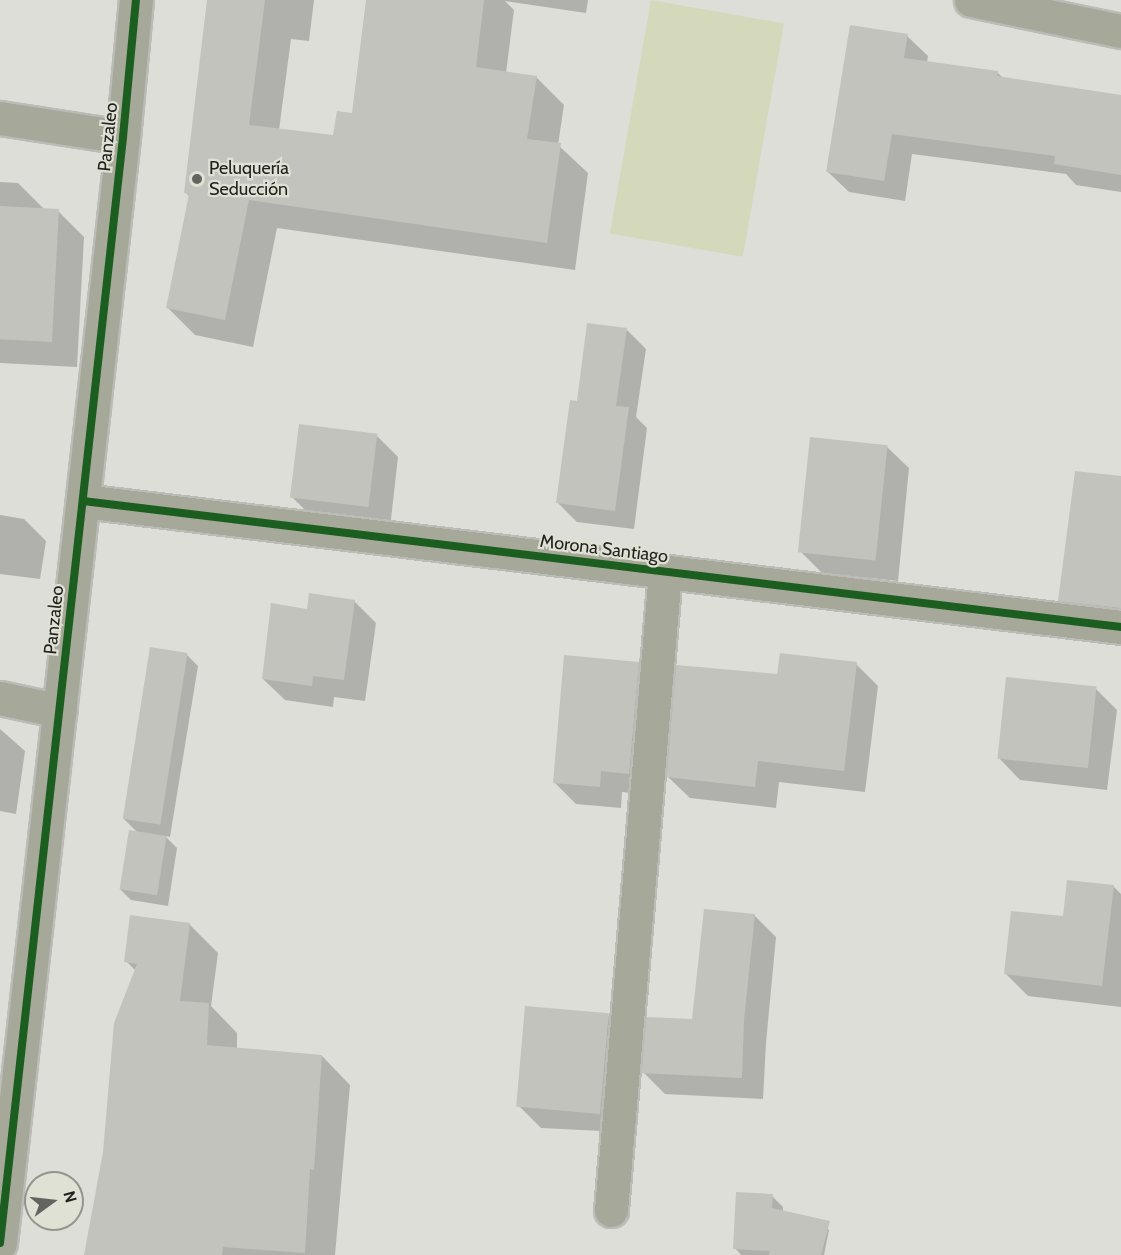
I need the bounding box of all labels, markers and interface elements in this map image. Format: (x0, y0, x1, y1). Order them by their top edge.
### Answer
street label: Panzaleo (94, 101, 122, 173)
place label: Peluquería Seducción (209, 158, 289, 201)
marker: Peluquería Seducción (190, 172, 204, 186)
street label: Morona Santiago (539, 530, 669, 568)
street label: Panzaleo (40, 584, 68, 656)
north arrow (24, 1171, 84, 1231)
text: N (59, 1189, 81, 1205)

